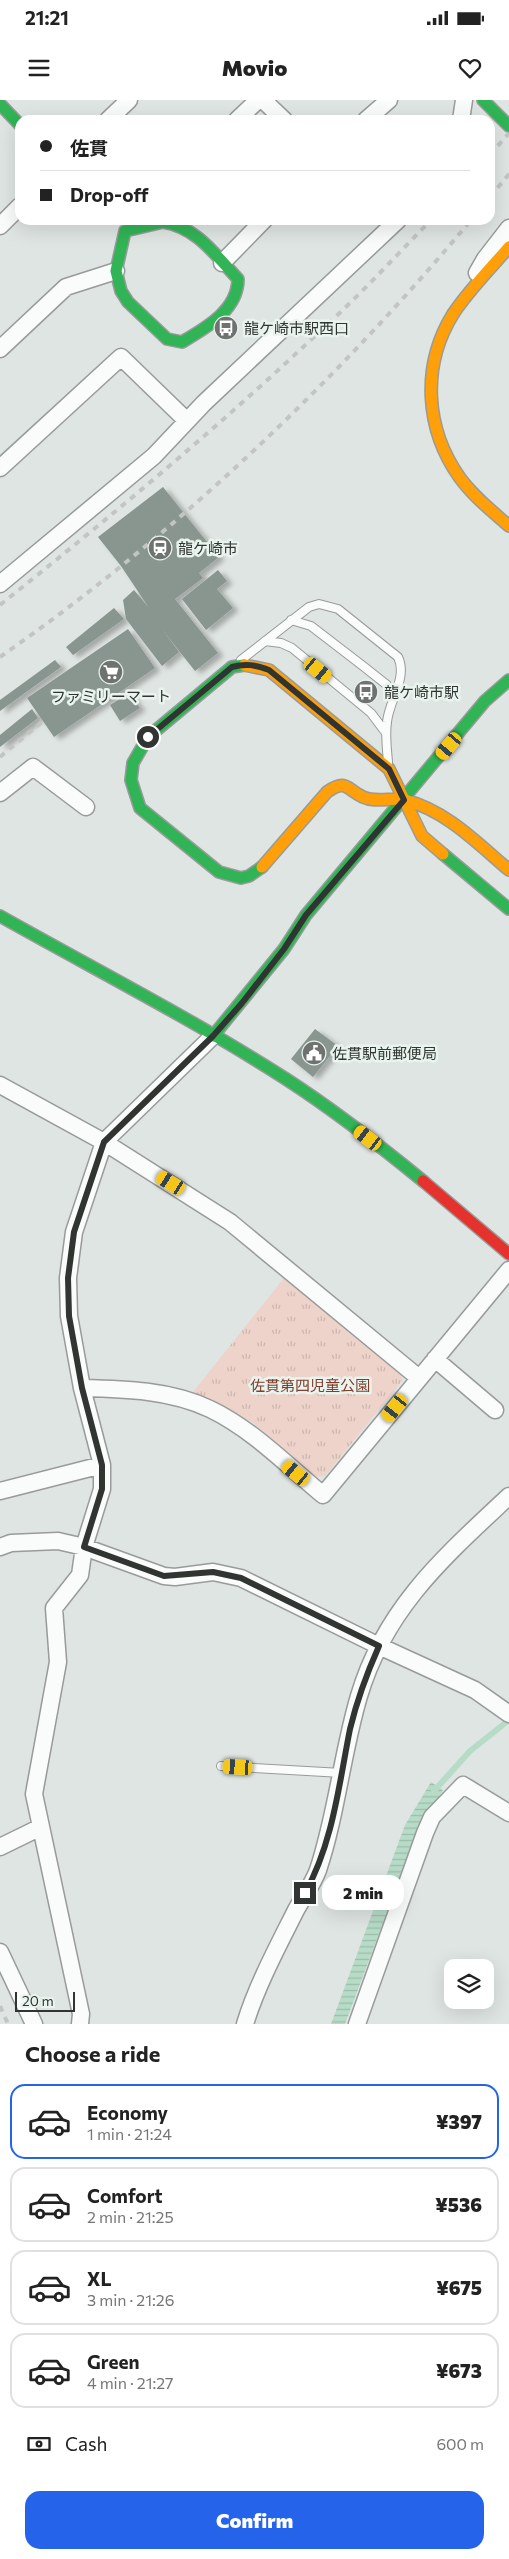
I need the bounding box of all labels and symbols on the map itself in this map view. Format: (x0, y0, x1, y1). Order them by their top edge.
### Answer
bus stop icon: 龍ケ崎市駅西口 (213, 315, 239, 341)
place label: 龍ケ崎市駅西口 (244, 319, 349, 337)
station icon: 龍ケ崎市 (147, 535, 173, 561)
place label: 龍ケ崎市 (178, 539, 238, 557)
car (301, 655, 334, 685)
supermarket icon: ファミリーマート (98, 659, 124, 685)
bus stop icon: 龍ケ崎市駅 (353, 679, 379, 705)
place label: 龍ケ崎市駅 (384, 683, 459, 701)
place label: ファミリーマート (51, 687, 171, 705)
route start (137, 726, 159, 748)
car (433, 730, 464, 762)
public building icon: 佐貫駅前郵便局 (301, 1040, 327, 1066)
place label: 佐貫駅前郵便局 (332, 1044, 437, 1062)
car (351, 1123, 384, 1153)
car (154, 1169, 187, 1197)
park label: 佐貫第四児童公園 (250, 1376, 370, 1394)
car (379, 1392, 410, 1424)
car (279, 1458, 312, 1488)
car (222, 1759, 253, 1775)
callout: 2 min (322, 1876, 405, 1910)
route end (294, 1882, 316, 1904)
scale bar (15, 1989, 75, 2012)

